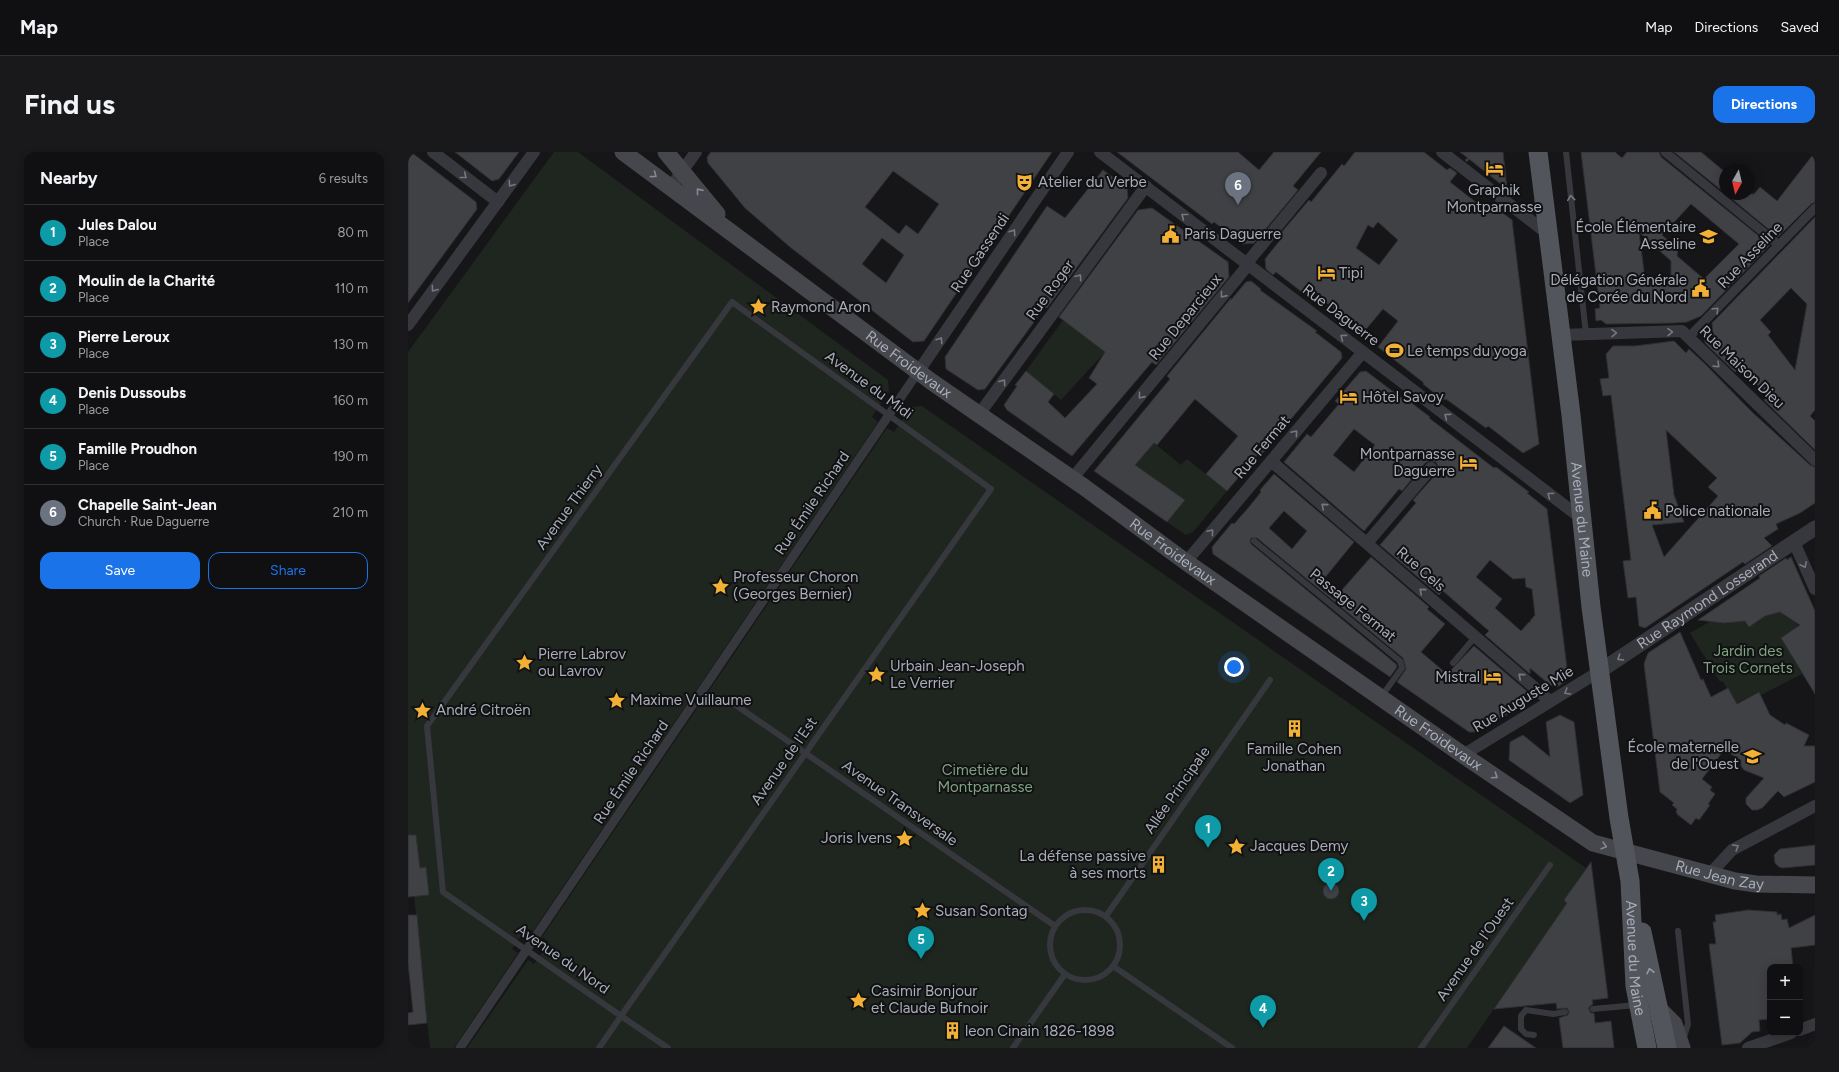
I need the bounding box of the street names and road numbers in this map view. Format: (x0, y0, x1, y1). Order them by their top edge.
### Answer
street label: Rue Gassendi (947, 210, 1013, 296)
street label: Rue Asseline (1714, 218, 1786, 292)
street label: Rue Roger (1022, 256, 1078, 324)
street label: Rue Deparcieux (1145, 271, 1225, 363)
street label: Rue Daguerre (1299, 280, 1383, 350)
street label: Rue Maison Dieu (1696, 322, 1788, 412)
street label: Rue Froidevaux (862, 327, 955, 402)
street label: Avenue du Midi (822, 347, 916, 423)
street label: Rue Fermat (1230, 411, 1294, 482)
street label: Rue Émile Richard (771, 448, 853, 558)
street label: Avenue Thierry (532, 461, 606, 553)
street label: Avenue du Maine (1567, 461, 1597, 578)
street label: Rue Froidevaux (1126, 515, 1220, 589)
street label: Rue Cels (1393, 543, 1449, 595)
street label: Rue Raymond Losserand (1634, 546, 1781, 653)
street label: Passage Fermat (1306, 565, 1400, 646)
street label: Rue Auguste Mie (1469, 662, 1577, 736)
street label: Rue Froidevaux (1391, 701, 1486, 774)
street label: Avenue de l'Est (747, 713, 821, 808)
street label: Rue Émile Richard (590, 717, 672, 827)
street label: Allée Principale (1140, 743, 1214, 837)
street label: Avenue Transversale (839, 756, 961, 850)
street label: Rue Jean Zay (1673, 856, 1764, 893)
street label: Avenue de l'Ouest (1433, 893, 1518, 1004)
street label: Avenue du Maine (1622, 900, 1650, 1017)
street label: Avenue du Nord (513, 920, 613, 998)

